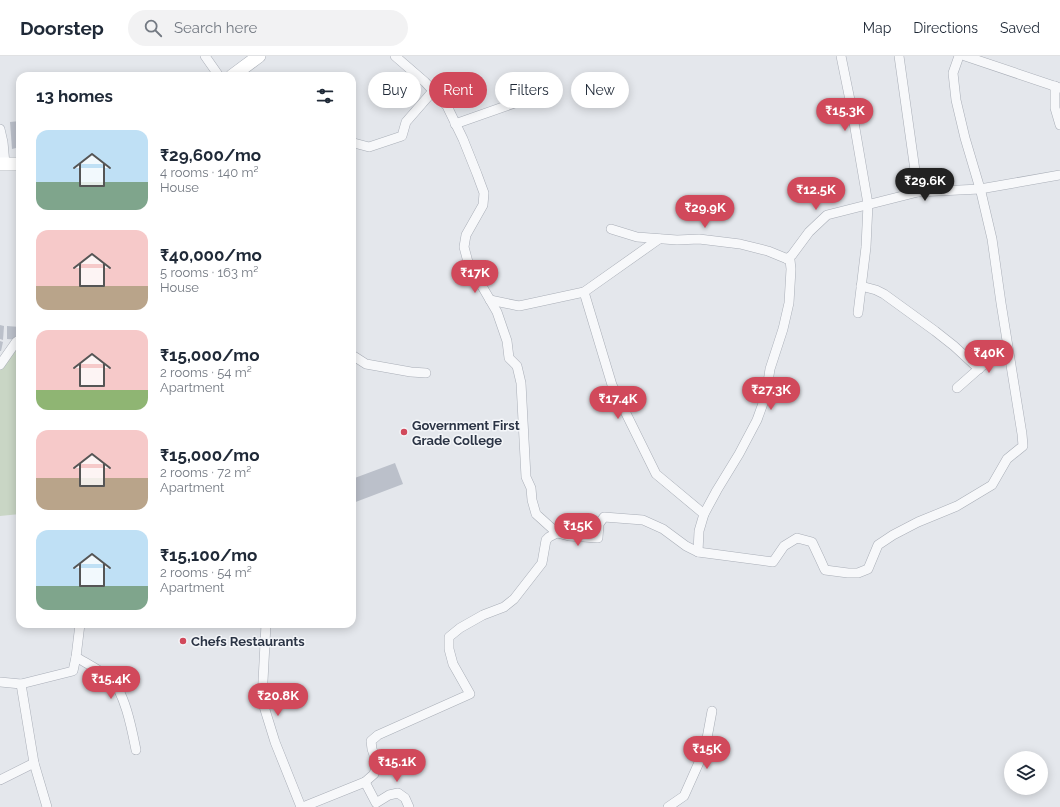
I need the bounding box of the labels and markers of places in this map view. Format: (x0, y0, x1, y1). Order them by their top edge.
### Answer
pin: ₹15.3K (812, 98, 878, 132)
pin: ₹29.6K (892, 168, 958, 202)
pin: ₹12.5K (783, 177, 849, 211)
pin: ₹29.9K (672, 195, 738, 229)
pin: ₹17K (451, 260, 499, 294)
pin: ₹40K (965, 340, 1013, 374)
pin: ₹27.3K (738, 377, 804, 411)
pin: ₹17.4K (585, 386, 651, 420)
place label: Government First Grade College (412, 418, 520, 448)
marker: Government First Grade College (399, 427, 409, 437)
pin: ₹15K (554, 513, 602, 547)
place label: Chefs Restaurants (191, 634, 305, 649)
marker: Chefs Restaurants (178, 636, 188, 646)
pin: ₹15.4K (78, 666, 144, 700)
pin: ₹20.8K (245, 683, 311, 717)
pin: ₹15K (683, 736, 731, 770)
pin: ₹15.1K (364, 749, 430, 783)

